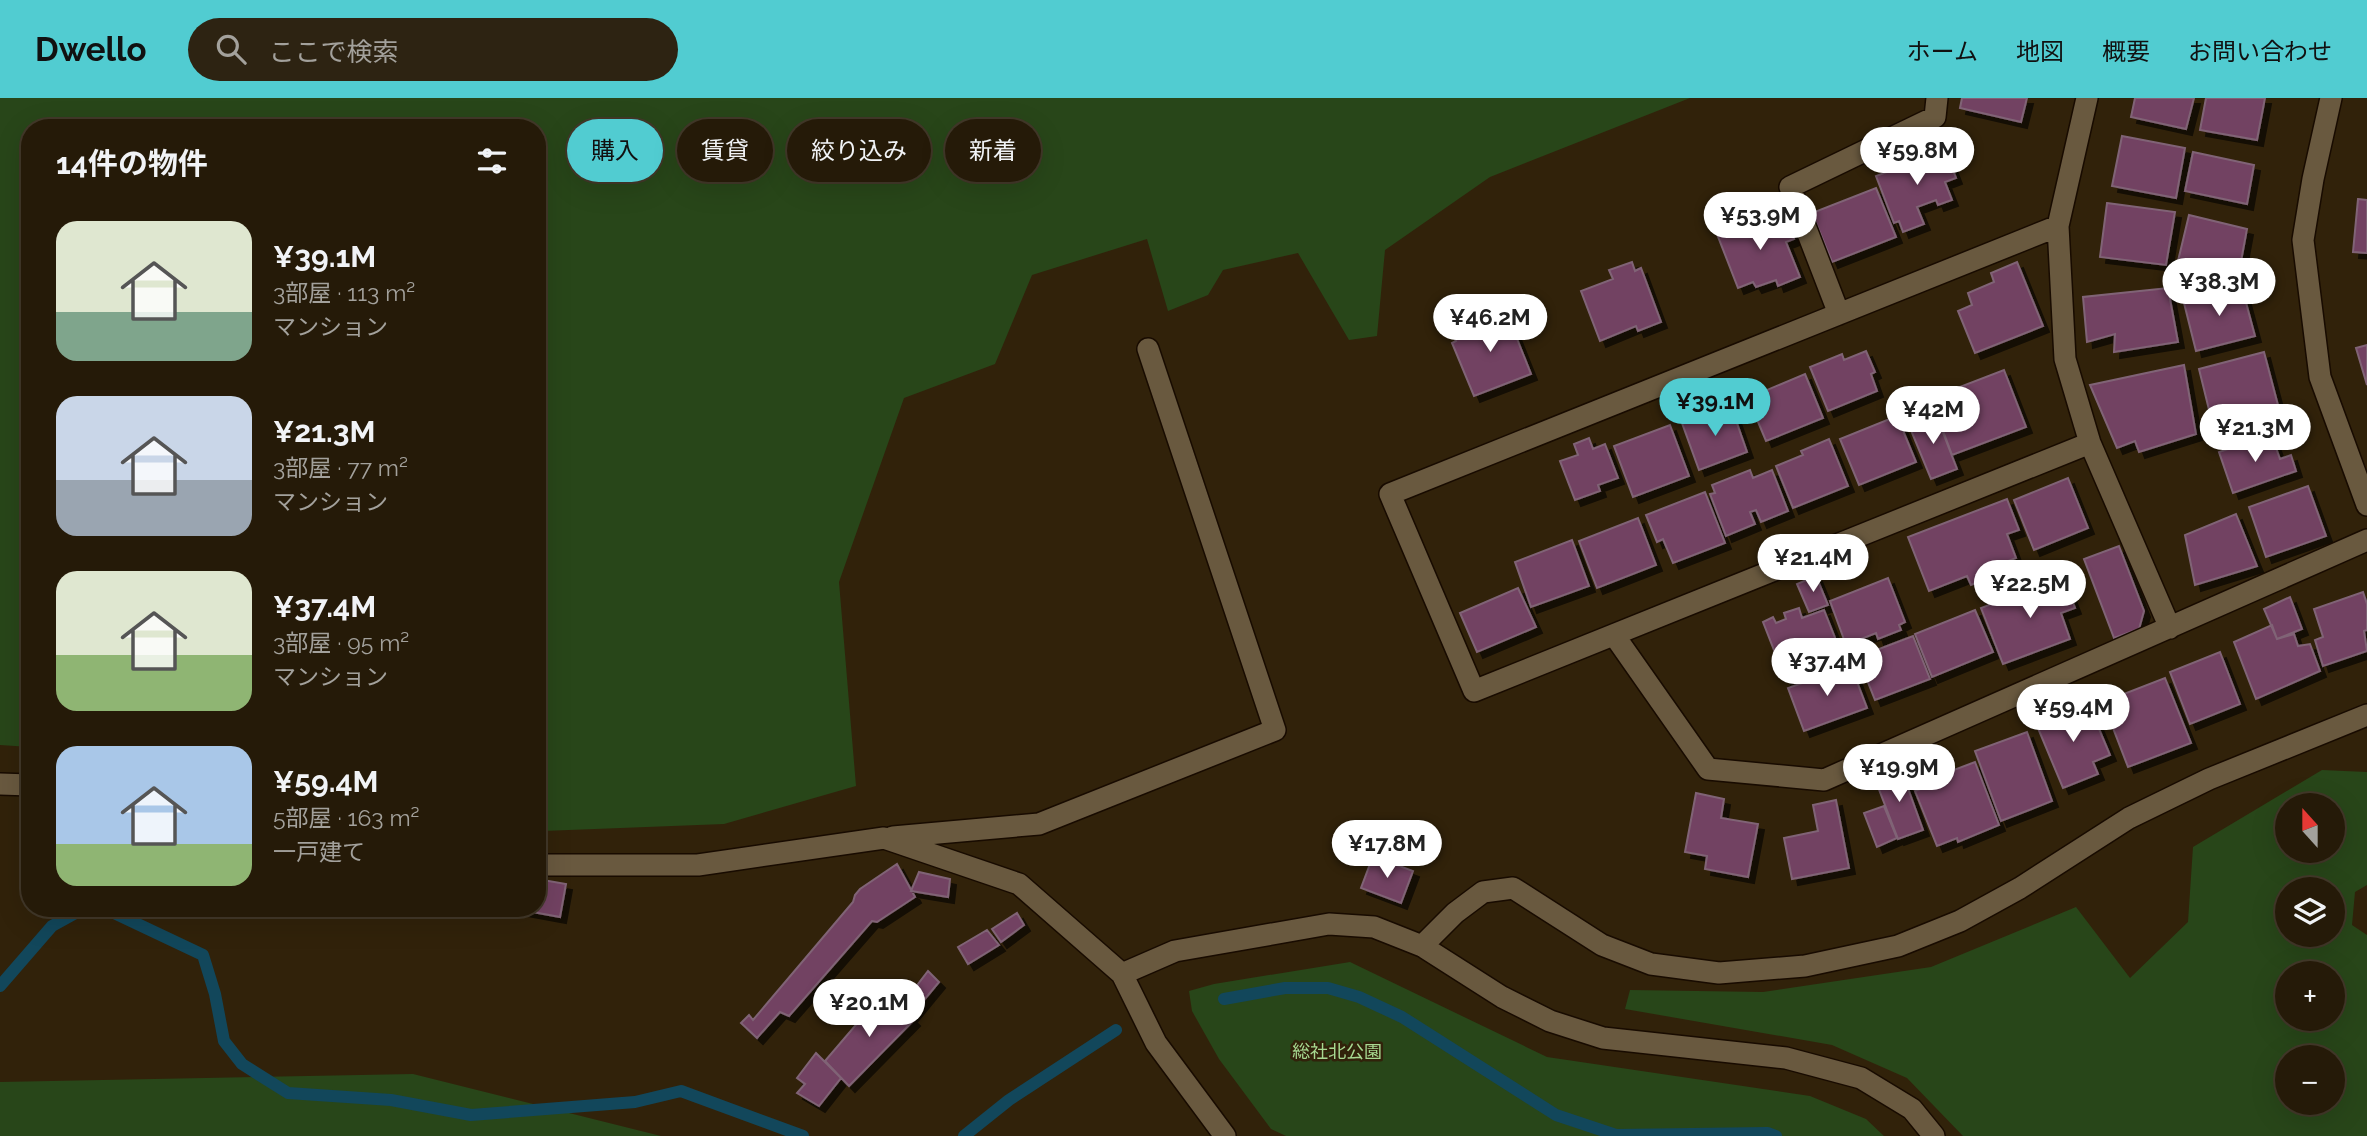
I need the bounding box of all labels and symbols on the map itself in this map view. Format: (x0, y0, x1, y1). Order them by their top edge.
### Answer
pin: ¥59.8M (1860, 127, 1974, 187)
pin: ¥53.9M (1703, 192, 1817, 252)
pin: ¥38.3M (2162, 258, 2276, 318)
pin: ¥46.2M (1433, 294, 1547, 354)
pin: ¥39.1M (1658, 378, 1772, 438)
pin: ¥42M (1892, 386, 1974, 446)
pin: ¥21.3M (2198, 404, 2312, 464)
pin: ¥21.4M (1756, 534, 1870, 594)
pin: ¥22.5M (1973, 560, 2087, 620)
pin: ¥37.4M (1770, 638, 1884, 698)
pin: ¥59.4M (2016, 684, 2130, 744)
pin: ¥19.9M (1842, 744, 1956, 804)
north arrow (2275, 793, 2345, 863)
pin: ¥17.8M (1330, 820, 1444, 880)
pin: ¥20.1M (812, 979, 926, 1039)
park label: 総社北公園 (1292, 1041, 1382, 1062)

